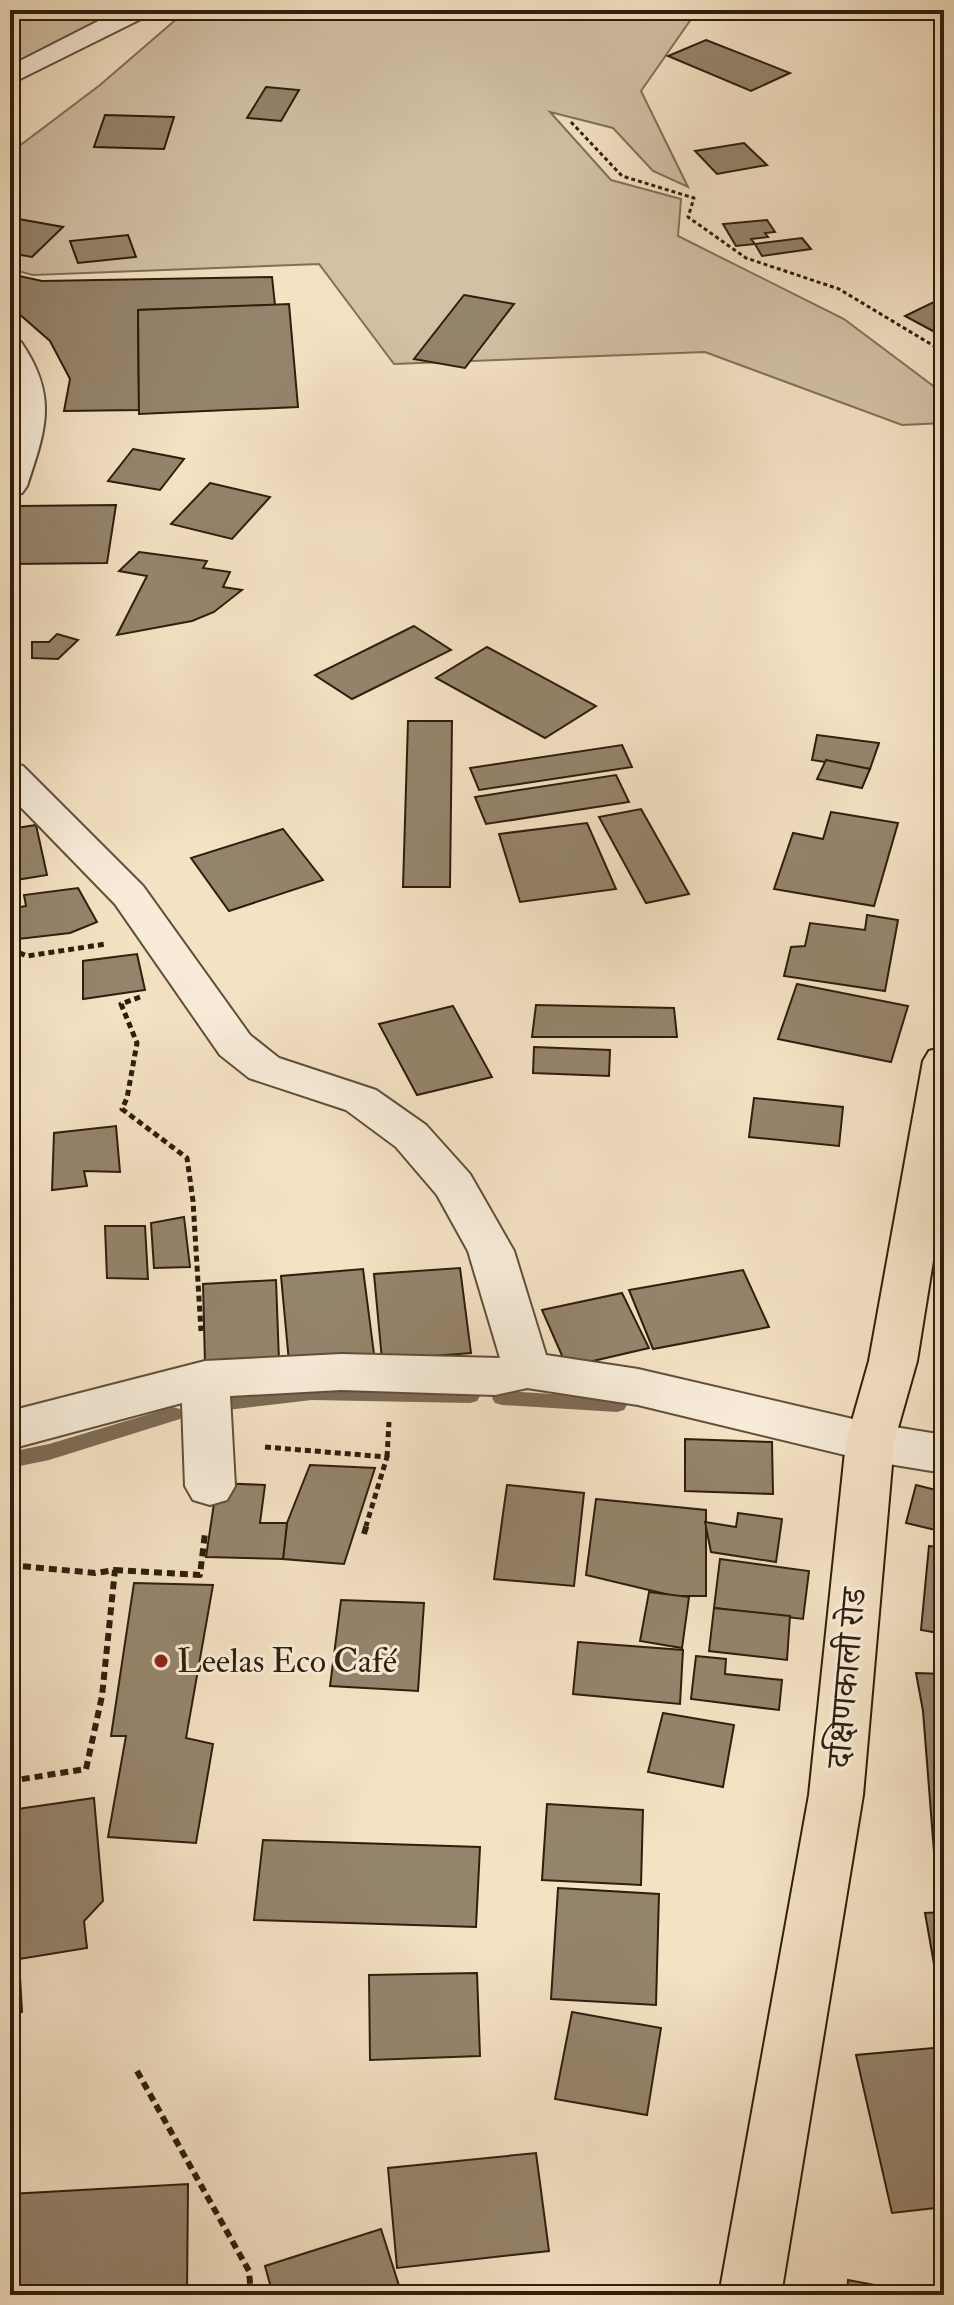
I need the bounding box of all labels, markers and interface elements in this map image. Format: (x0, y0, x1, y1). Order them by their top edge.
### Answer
street label: दक्षिणकाली रोड (818, 1585, 876, 1772)
place label: Leelas Eco Café (177, 1640, 398, 1683)
marker: Leelas Eco Café (152, 1652, 170, 1670)

